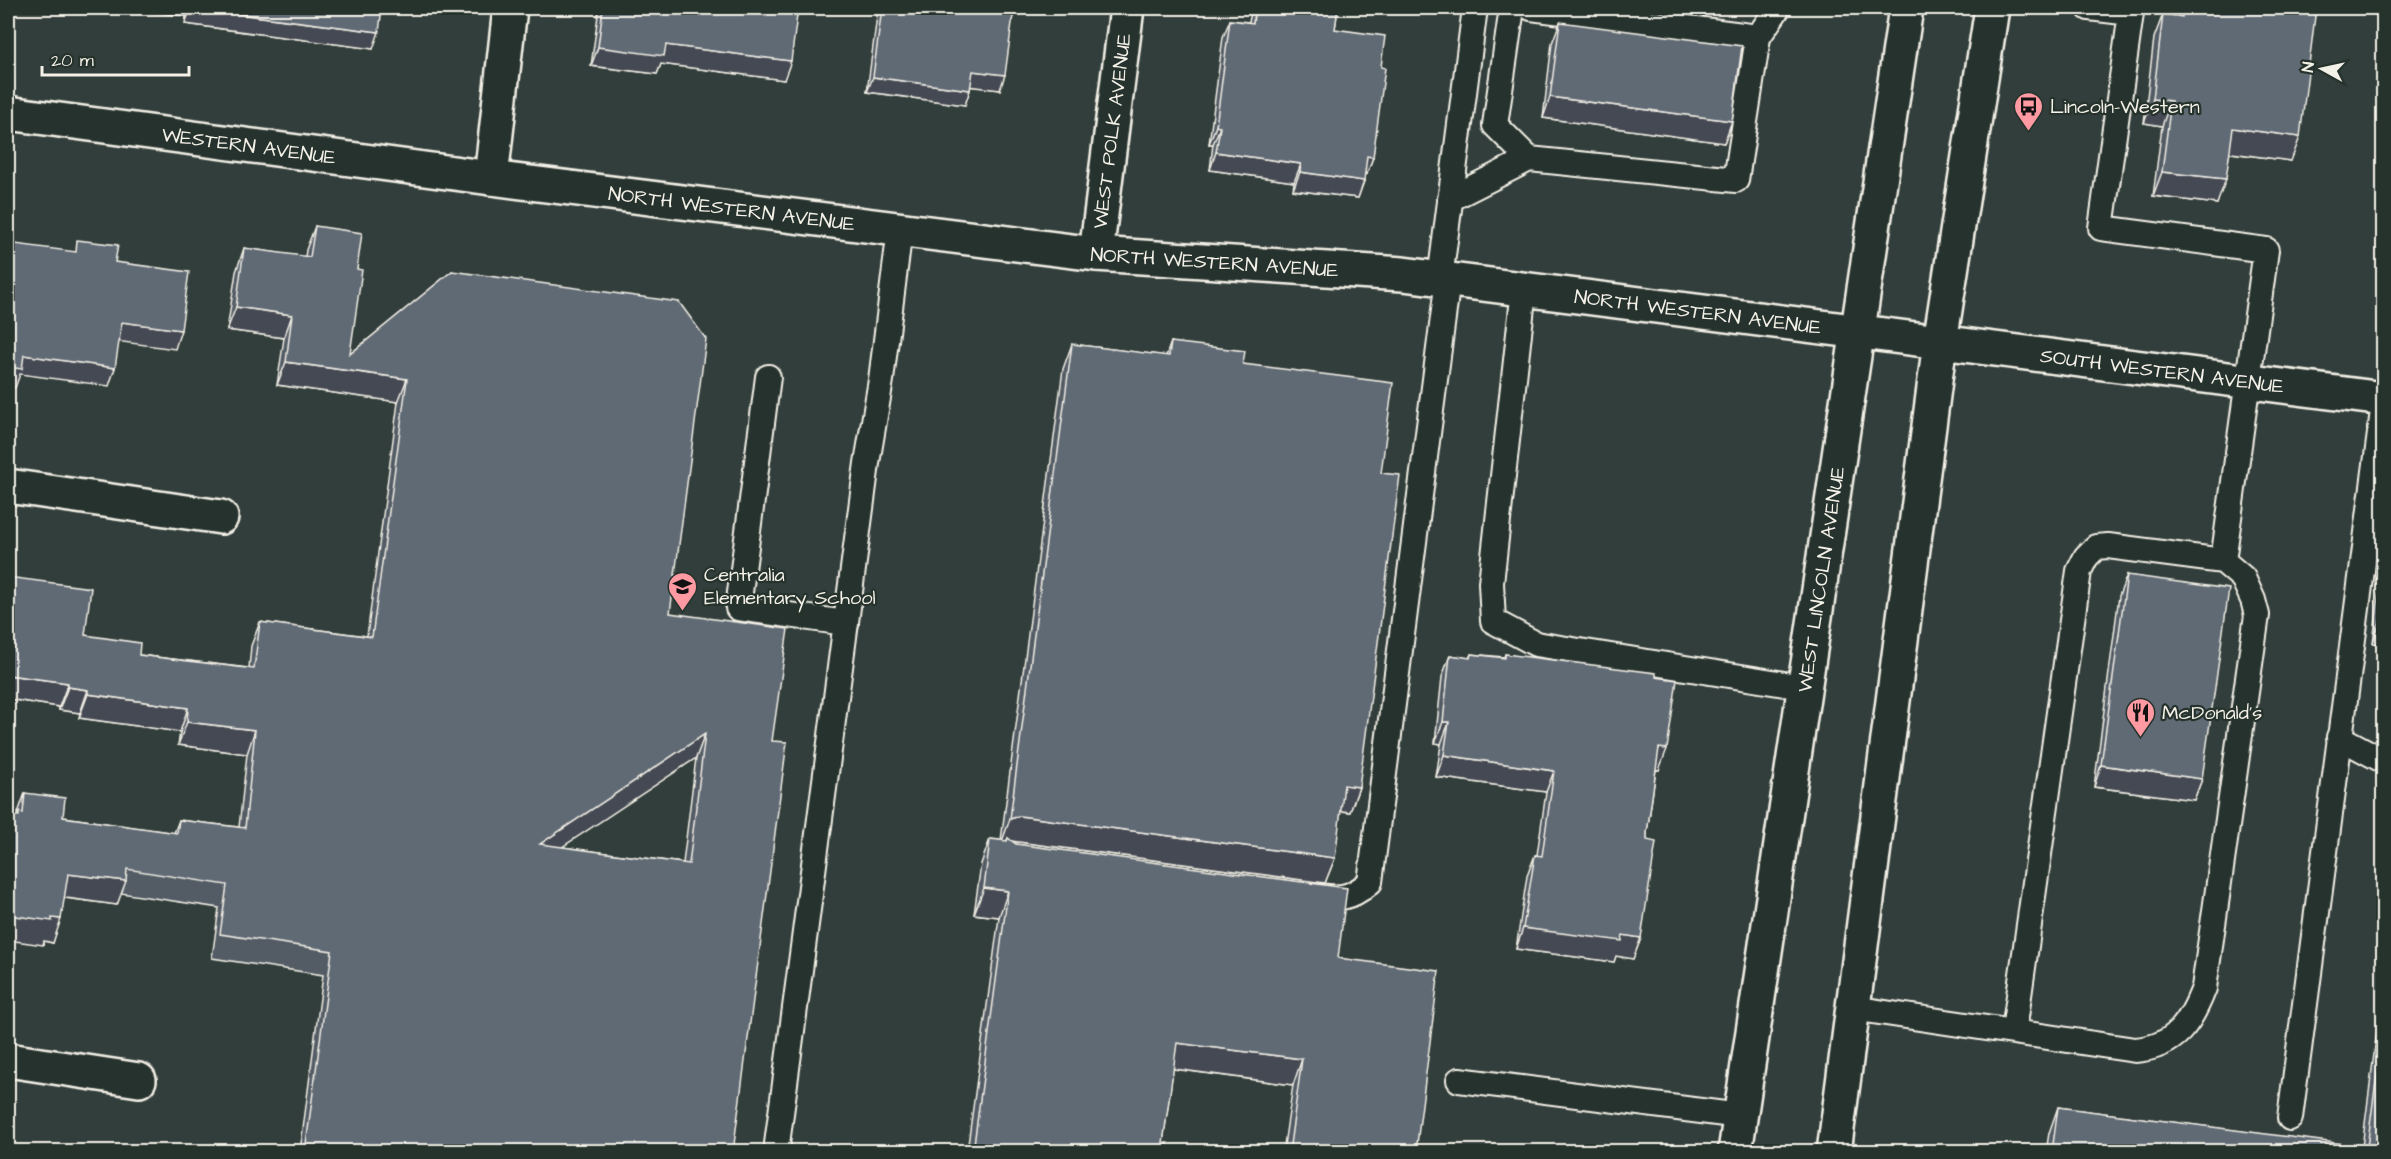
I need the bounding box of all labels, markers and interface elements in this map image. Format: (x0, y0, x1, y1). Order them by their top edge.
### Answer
street label: WEST POLK AVENUE (1086, 31, 1139, 231)
scale bar (42, 39, 189, 77)
north arrow (2292, 39, 2352, 99)
text: 20 m (51, 48, 94, 73)
text: N (2297, 61, 2320, 74)
bus stop icon: Lincoln-Western (2013, 90, 2045, 132)
place label: Lincoln-Western (2050, 93, 2200, 121)
street label: WESTERN AVENUE (160, 121, 338, 172)
street label: NORTH WESTERN AVENUE (607, 180, 857, 239)
street label: NORTH WESTERN AVENUE (1090, 241, 1340, 285)
street label: NORTH WESTERN AVENUE (1573, 283, 1823, 342)
street label: SOUTH WESTERN AVENUE (2038, 342, 2286, 401)
street label: WEST LINCOLN AVENUE (1791, 464, 1852, 694)
place label: Centralia Elementary School (704, 561, 876, 613)
school or university icon: Centralia Elementary School (667, 570, 699, 612)
restaurant icon: McDonald's (2125, 696, 2157, 738)
place label: McDonald's (2162, 699, 2262, 727)

